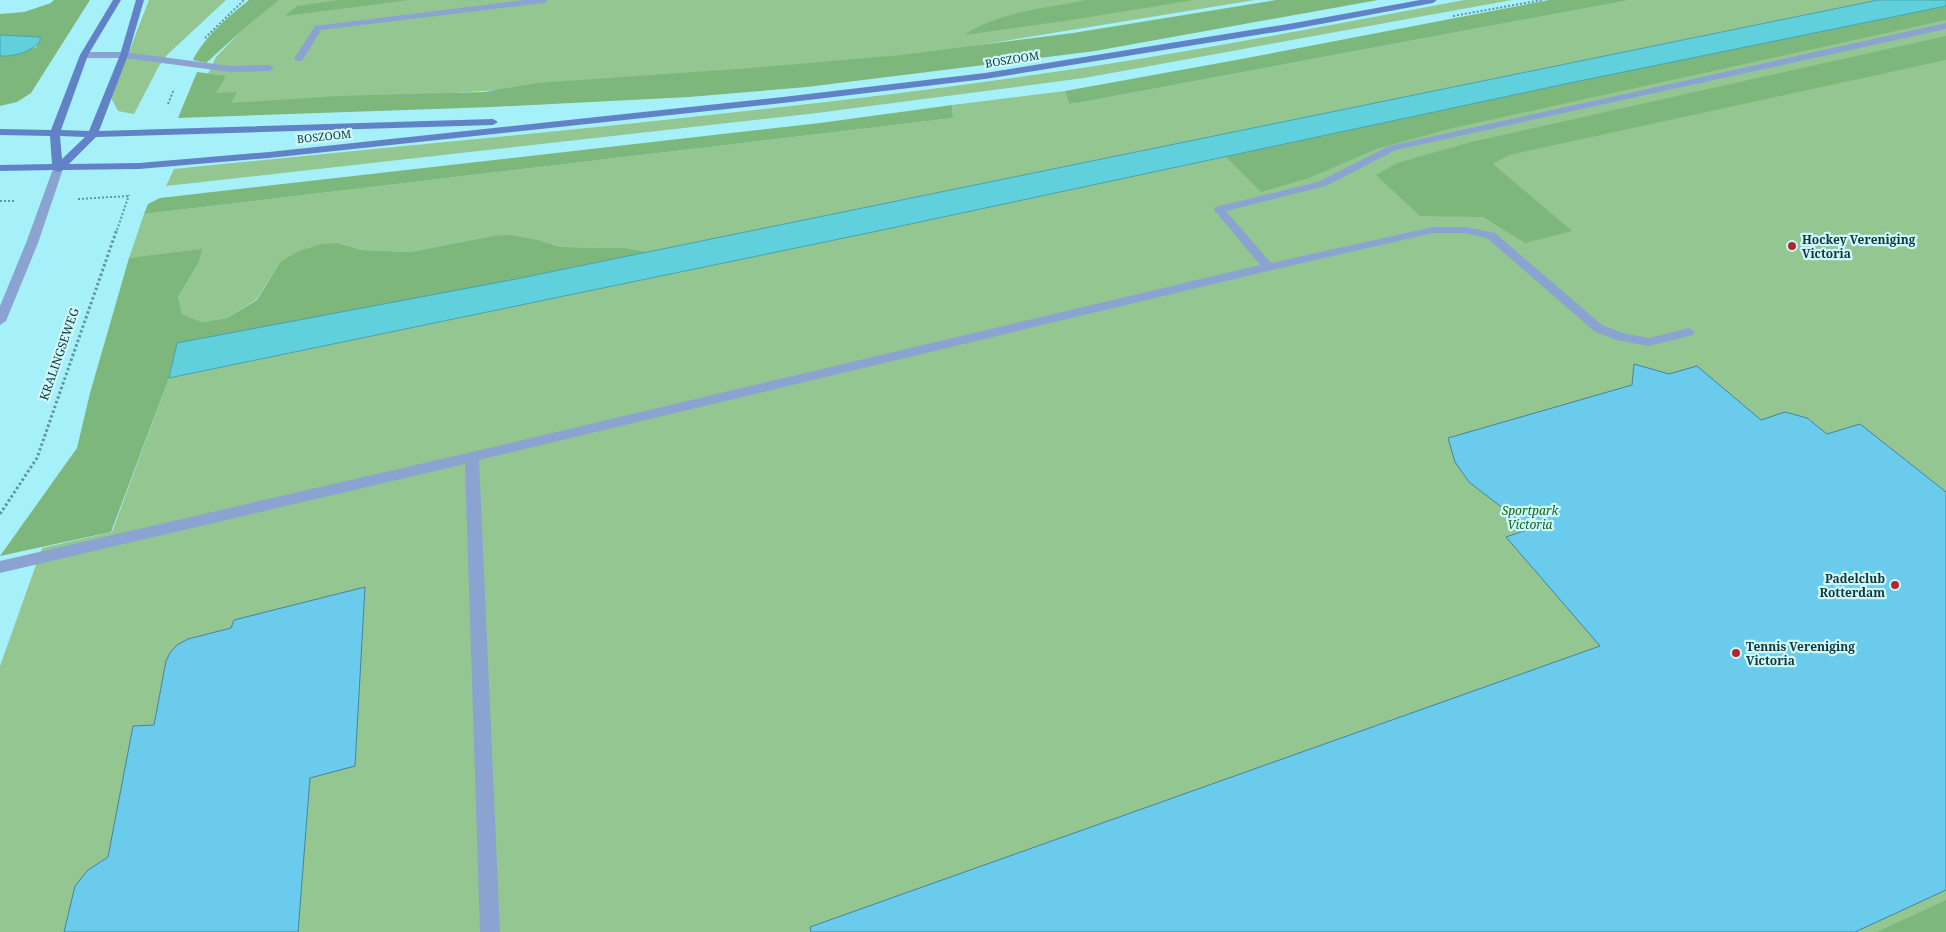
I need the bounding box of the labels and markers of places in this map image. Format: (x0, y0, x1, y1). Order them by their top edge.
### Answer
place label: Hockey Vereniging Victoria (1802, 231, 1916, 262)
marker: Hockey Vereniging Victoria (1786, 240, 1798, 252)
place label: Padelclub Rotterdam (1819, 570, 1885, 601)
marker: Padelclub Rotterdam (1889, 579, 1901, 591)
place label: Tennis Vereniging Victoria (1746, 638, 1855, 669)
marker: Tennis Vereniging Victoria (1730, 647, 1742, 659)

